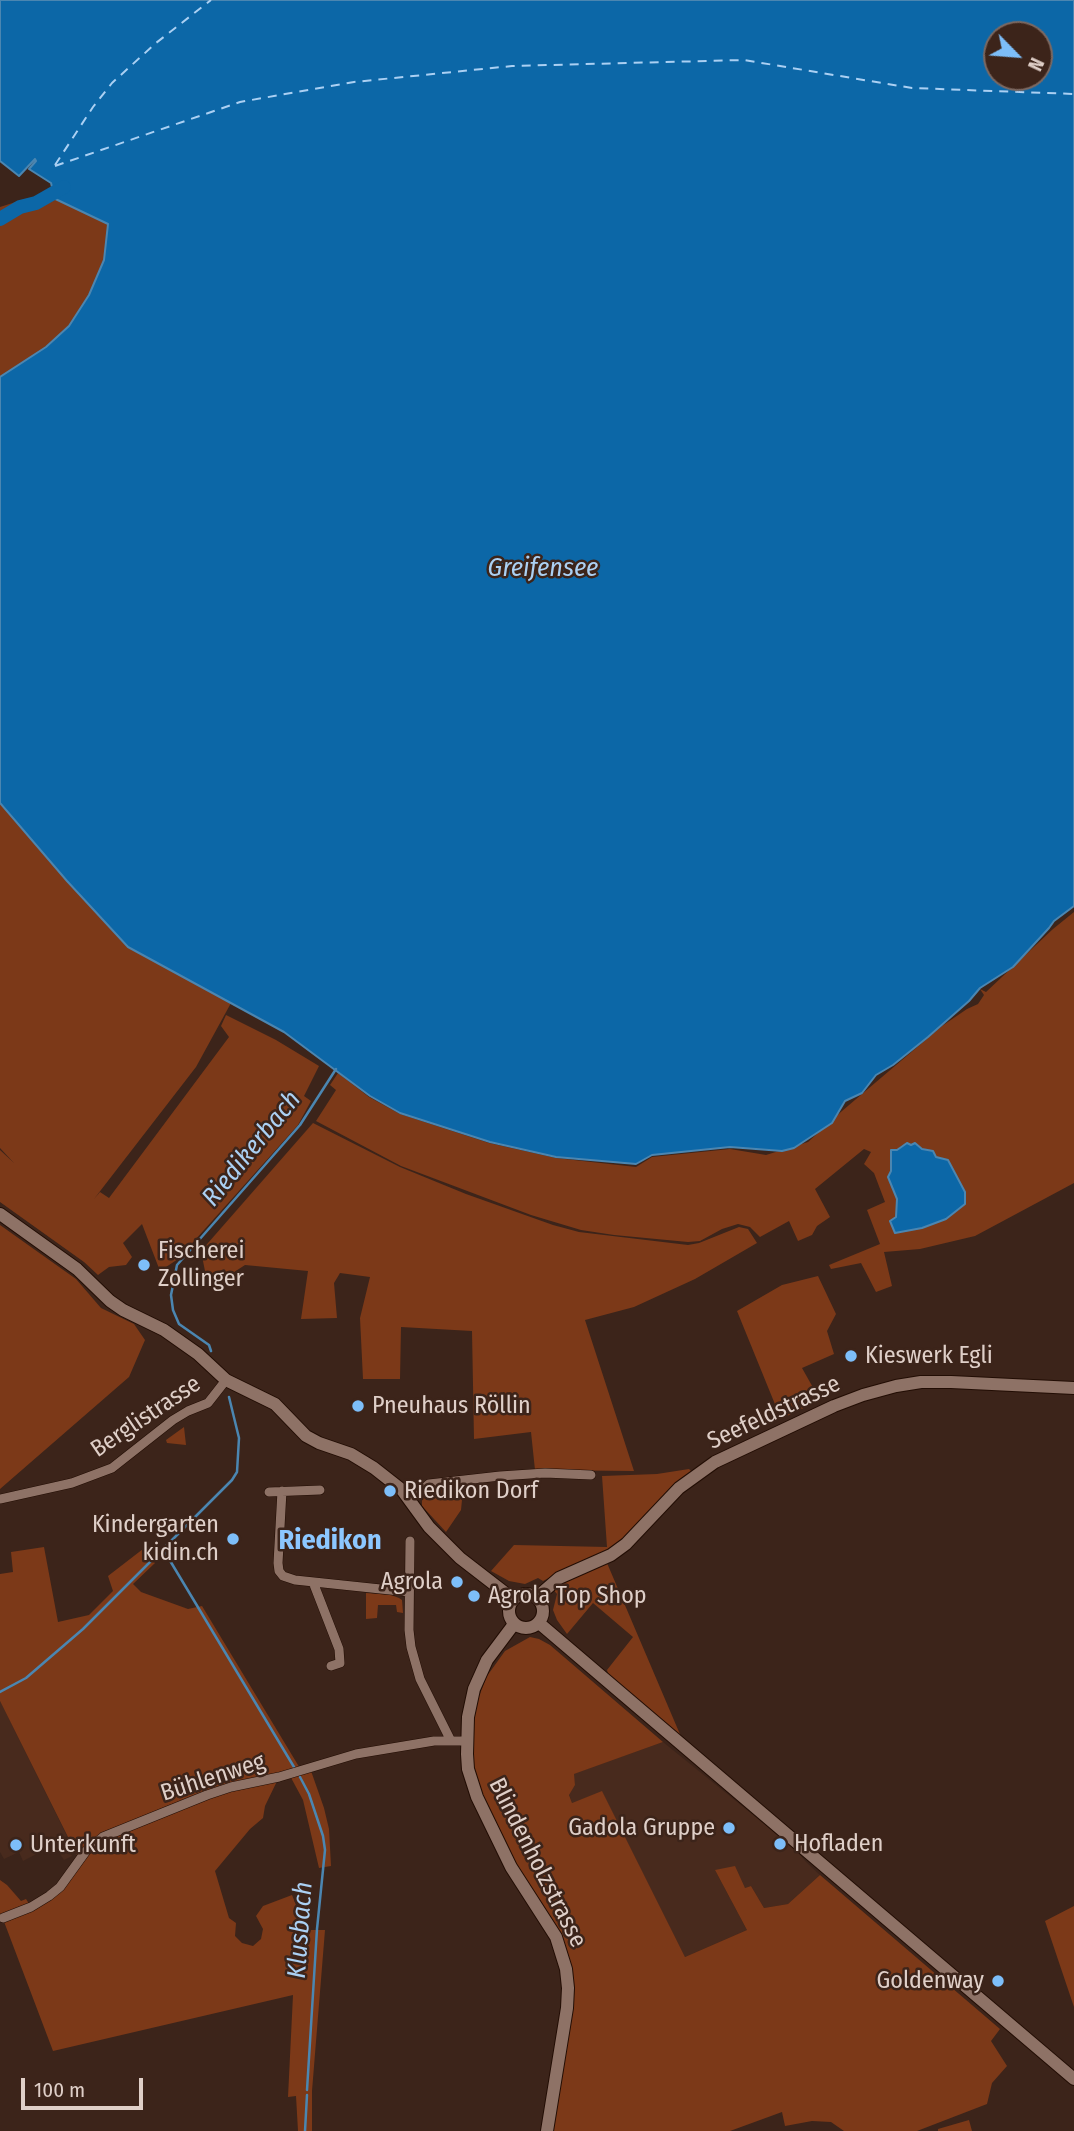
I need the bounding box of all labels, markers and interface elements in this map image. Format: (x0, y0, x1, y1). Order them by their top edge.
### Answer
north arrow (983, 21, 1053, 91)
text: N (1023, 54, 1049, 74)
water label: Greifensee (488, 553, 598, 585)
water label: Riedikerbach (196, 1085, 308, 1213)
place label: Fischerei Zollinger (158, 1237, 244, 1293)
marker: Fischerei Zollinger (136, 1257, 152, 1273)
place label: Kieswerk Egli (865, 1342, 993, 1370)
marker: Kieswerk Egli (843, 1348, 859, 1364)
street label: Berglistrasse (86, 1370, 206, 1464)
street label: Seefeldstrasse (703, 1370, 845, 1456)
place label: Pneuhaus Röllin (372, 1392, 531, 1420)
marker: Pneuhaus Röllin (350, 1398, 366, 1414)
place label: Riedikon Dorf (404, 1477, 538, 1505)
marker: Riedikon Dorf (382, 1483, 398, 1499)
place label: Kindergarten kidin.ch (92, 1511, 219, 1567)
district label: Riedikon (278, 1524, 382, 1558)
marker: Kindergarten kidin.ch (225, 1531, 241, 1547)
place label: Agrola (381, 1568, 443, 1596)
marker: Agrola (449, 1574, 465, 1590)
place label: Agrola Top Shop (488, 1582, 647, 1610)
marker: Agrola Top Shop (466, 1588, 482, 1604)
street label: Bühlenweg (157, 1748, 269, 1808)
street label: Blindenholzstrasse (482, 1774, 592, 1952)
place label: Gadola Gruppe (568, 1814, 715, 1842)
marker: Gadola Gruppe (721, 1820, 737, 1836)
place label: Hofladen (794, 1830, 883, 1858)
place label: Unterkunft (30, 1831, 136, 1859)
marker: Hofladen (772, 1836, 788, 1852)
marker: Unterkunft (8, 1837, 24, 1853)
water label: Klusbach (282, 1881, 320, 1979)
place label: Goldenway (877, 1967, 984, 1995)
marker: Goldenway (990, 1973, 1006, 1989)
scale bar (24, 2064, 147, 2108)
text: 100 m (34, 2077, 85, 2103)

